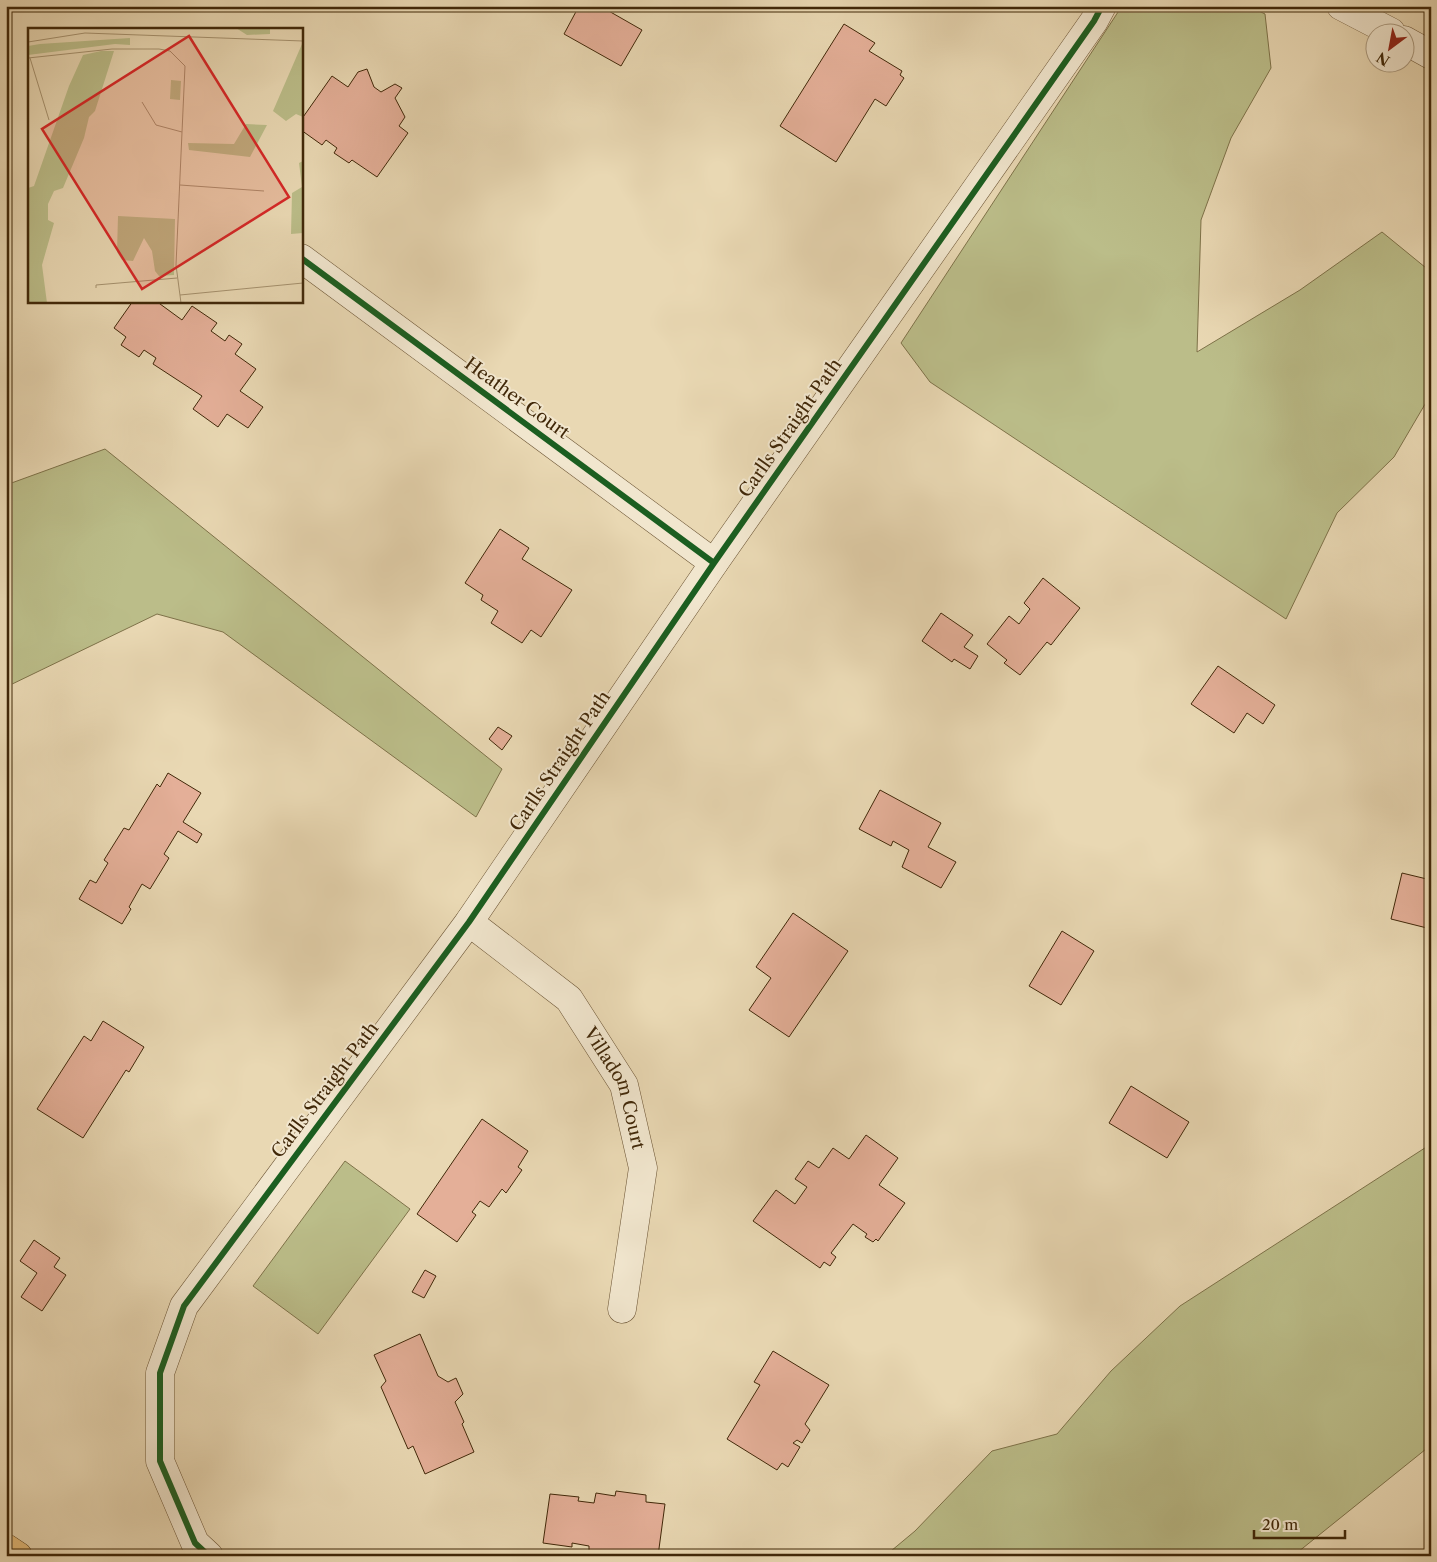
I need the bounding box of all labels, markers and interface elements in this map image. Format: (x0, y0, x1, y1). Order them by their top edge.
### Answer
north arrow (1364, 22, 1414, 72)
inset map (28, 28, 302, 302)
text: N (1373, 48, 1393, 70)
street label: Heather Court (460, 353, 574, 444)
street label: Carlls Straight Path (734, 354, 846, 502)
street label: Carlls Straight Path (505, 687, 615, 835)
street label: Carlls Straight Path (267, 1018, 383, 1162)
street label: Villadom Court (578, 1022, 650, 1152)
scale bar (1254, 1507, 1346, 1539)
text: 20 m (1262, 1515, 1298, 1534)

